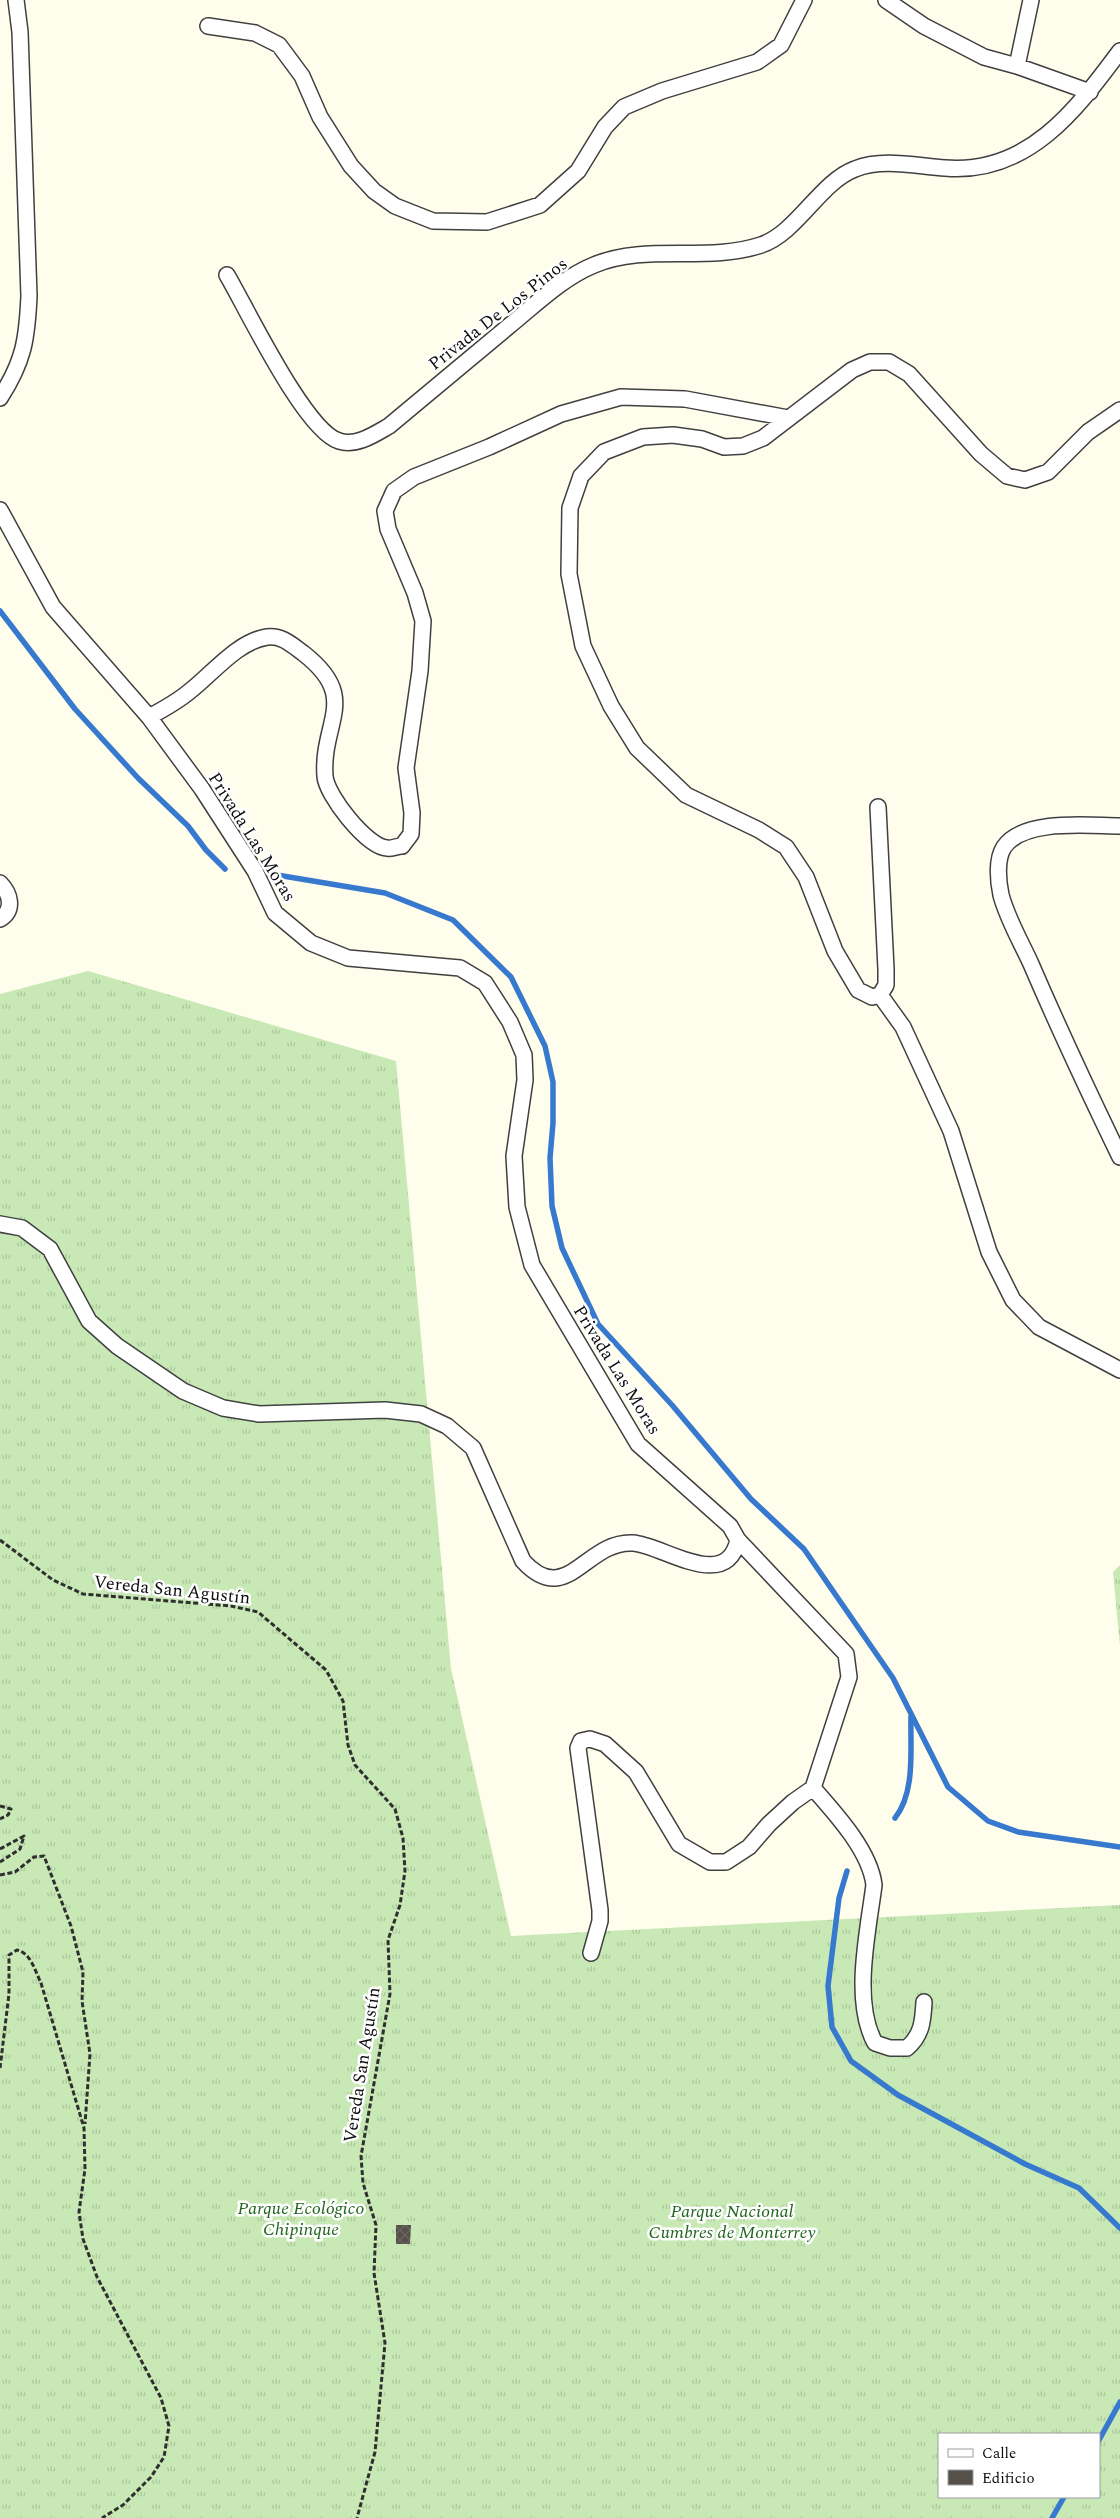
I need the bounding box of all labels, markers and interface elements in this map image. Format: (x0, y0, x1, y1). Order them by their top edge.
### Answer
street label: Privada De Los Pinos (423, 251, 573, 377)
street label: Privada Las Moras (201, 767, 303, 907)
street label: Privada Las Moras (566, 1300, 668, 1440)
street label: Vereda San Agustín (92, 1568, 252, 1612)
street label: Vereda San Agustín (336, 1985, 388, 2145)
park label: Parque Ecológico Chipinque (238, 2195, 364, 2243)
park label: Parque Nacional Cumbres de Monterrey (649, 2198, 815, 2246)
legend (938, 2433, 1100, 2498)
text: Calle (982, 2442, 1016, 2465)
text: Edificio (982, 2467, 1035, 2490)

